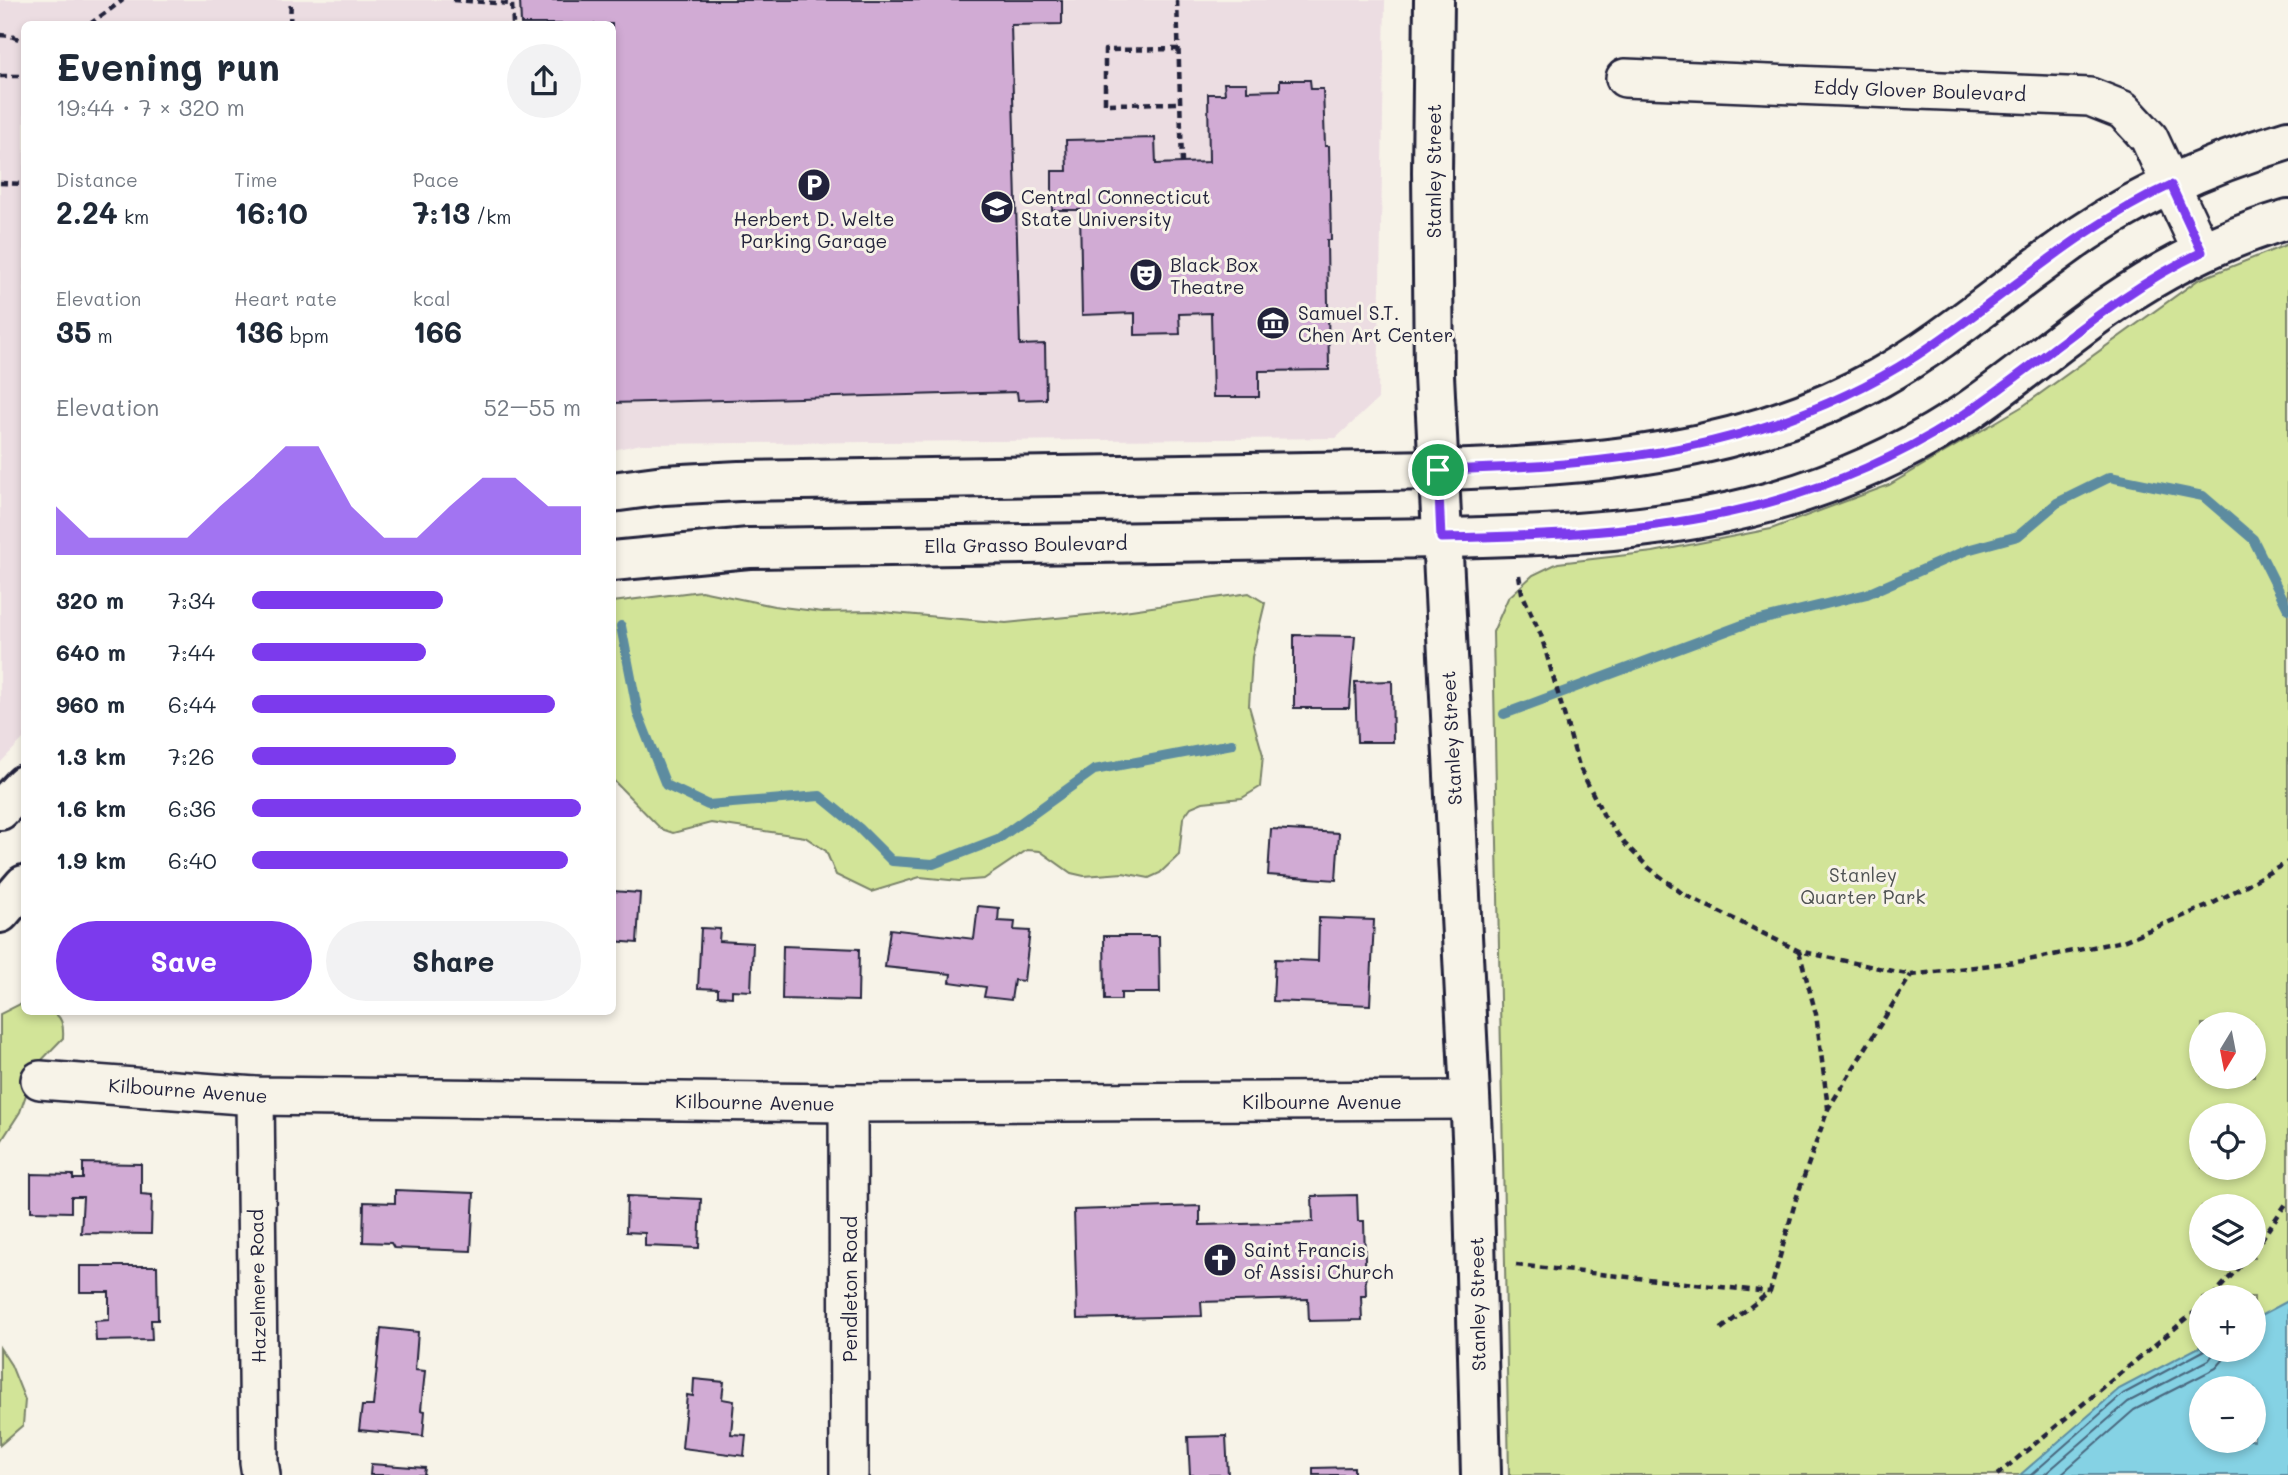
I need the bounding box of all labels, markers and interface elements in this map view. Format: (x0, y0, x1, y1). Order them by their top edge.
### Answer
text: Evening run (56, 41, 280, 91)
button: share (507, 44, 581, 118)
street label: Eddy Glover Boulevard (1814, 74, 2026, 106)
text: 19:44 · 7 × 320 m (56, 92, 245, 122)
street label: Stanley Street (1421, 104, 1446, 238)
parking icon: Herbert D. Welte Parking Garage (795, 166, 833, 204)
text: Distance (56, 167, 138, 192)
text: Time (234, 167, 278, 192)
text: Pace (413, 167, 459, 192)
place label: Central Connecticut State University (1021, 184, 1210, 231)
school or university icon: Central Connecticut State University (978, 188, 1016, 226)
text: 2.24 (56, 192, 118, 232)
text: 16:10 (234, 192, 308, 232)
text: 7:13 (413, 192, 470, 232)
text: km (118, 204, 149, 229)
text: /km (470, 204, 511, 229)
place label: Herbert D. Welte Parking Garage (734, 206, 894, 253)
place label: Black Box Theatre (1170, 252, 1258, 299)
theatre icon: Black Box Theatre (1127, 256, 1165, 294)
text: Elevation (56, 286, 141, 311)
text: Heart rate (234, 286, 337, 311)
text: kcal (413, 286, 451, 311)
place label: Samuel S.T. Chen Art Center (1298, 300, 1453, 347)
museum icon: Samuel S.T. Chen Art Center (1254, 304, 1292, 342)
text: 35 (56, 311, 92, 351)
text: 136 (234, 311, 284, 351)
text: 166 (413, 311, 462, 351)
text: m (92, 323, 113, 348)
text: bpm (284, 323, 329, 348)
text: Elevation (56, 392, 159, 422)
text: 52–55 m (483, 392, 581, 422)
pin (1408, 440, 1468, 500)
icon: arrive (1419, 451, 1457, 489)
street label: Ella Grasso Boulevard (924, 530, 1128, 558)
text: 320 m (56, 585, 124, 615)
text: 7:34 (168, 585, 215, 615)
text: 640 m (56, 637, 126, 667)
text: 7:44 (168, 637, 215, 667)
street label: Stanley Street (1435, 670, 1467, 806)
text: 960 m (56, 689, 125, 719)
text: 6:44 (168, 689, 216, 719)
text: 1.3 km (56, 741, 126, 771)
text: 7:26 (168, 741, 215, 771)
text: 1.6 km (56, 793, 126, 823)
text: 6:36 (168, 793, 216, 823)
text: 1.9 km (56, 845, 126, 875)
text: 6:40 (168, 845, 217, 875)
park label: Stanley Quarter Park (1800, 862, 1926, 909)
button: Save (56, 921, 312, 1001)
button: Share (326, 921, 581, 1001)
north arrow (2189, 1012, 2266, 1088)
map controls (2189, 1012, 2266, 1453)
street label: Kilbourne Avenue (108, 1072, 268, 1108)
street label: Kilbourne Avenue (675, 1088, 835, 1116)
street label: Kilbourne Avenue (1242, 1089, 1402, 1114)
button: locate (2189, 1103, 2266, 1180)
button: layers (2189, 1194, 2266, 1271)
street label: Hazelmere Road (243, 1209, 271, 1363)
street label: Pendleton Road (837, 1216, 862, 1362)
place label: Saint Francis of Assisi Church (1244, 1237, 1393, 1284)
street label: Stanley Street (1463, 1237, 1491, 1371)
church icon: Saint Francis of Assisi Church (1201, 1241, 1239, 1279)
button: + (2189, 1285, 2266, 1362)
button: − (2189, 1376, 2266, 1453)

